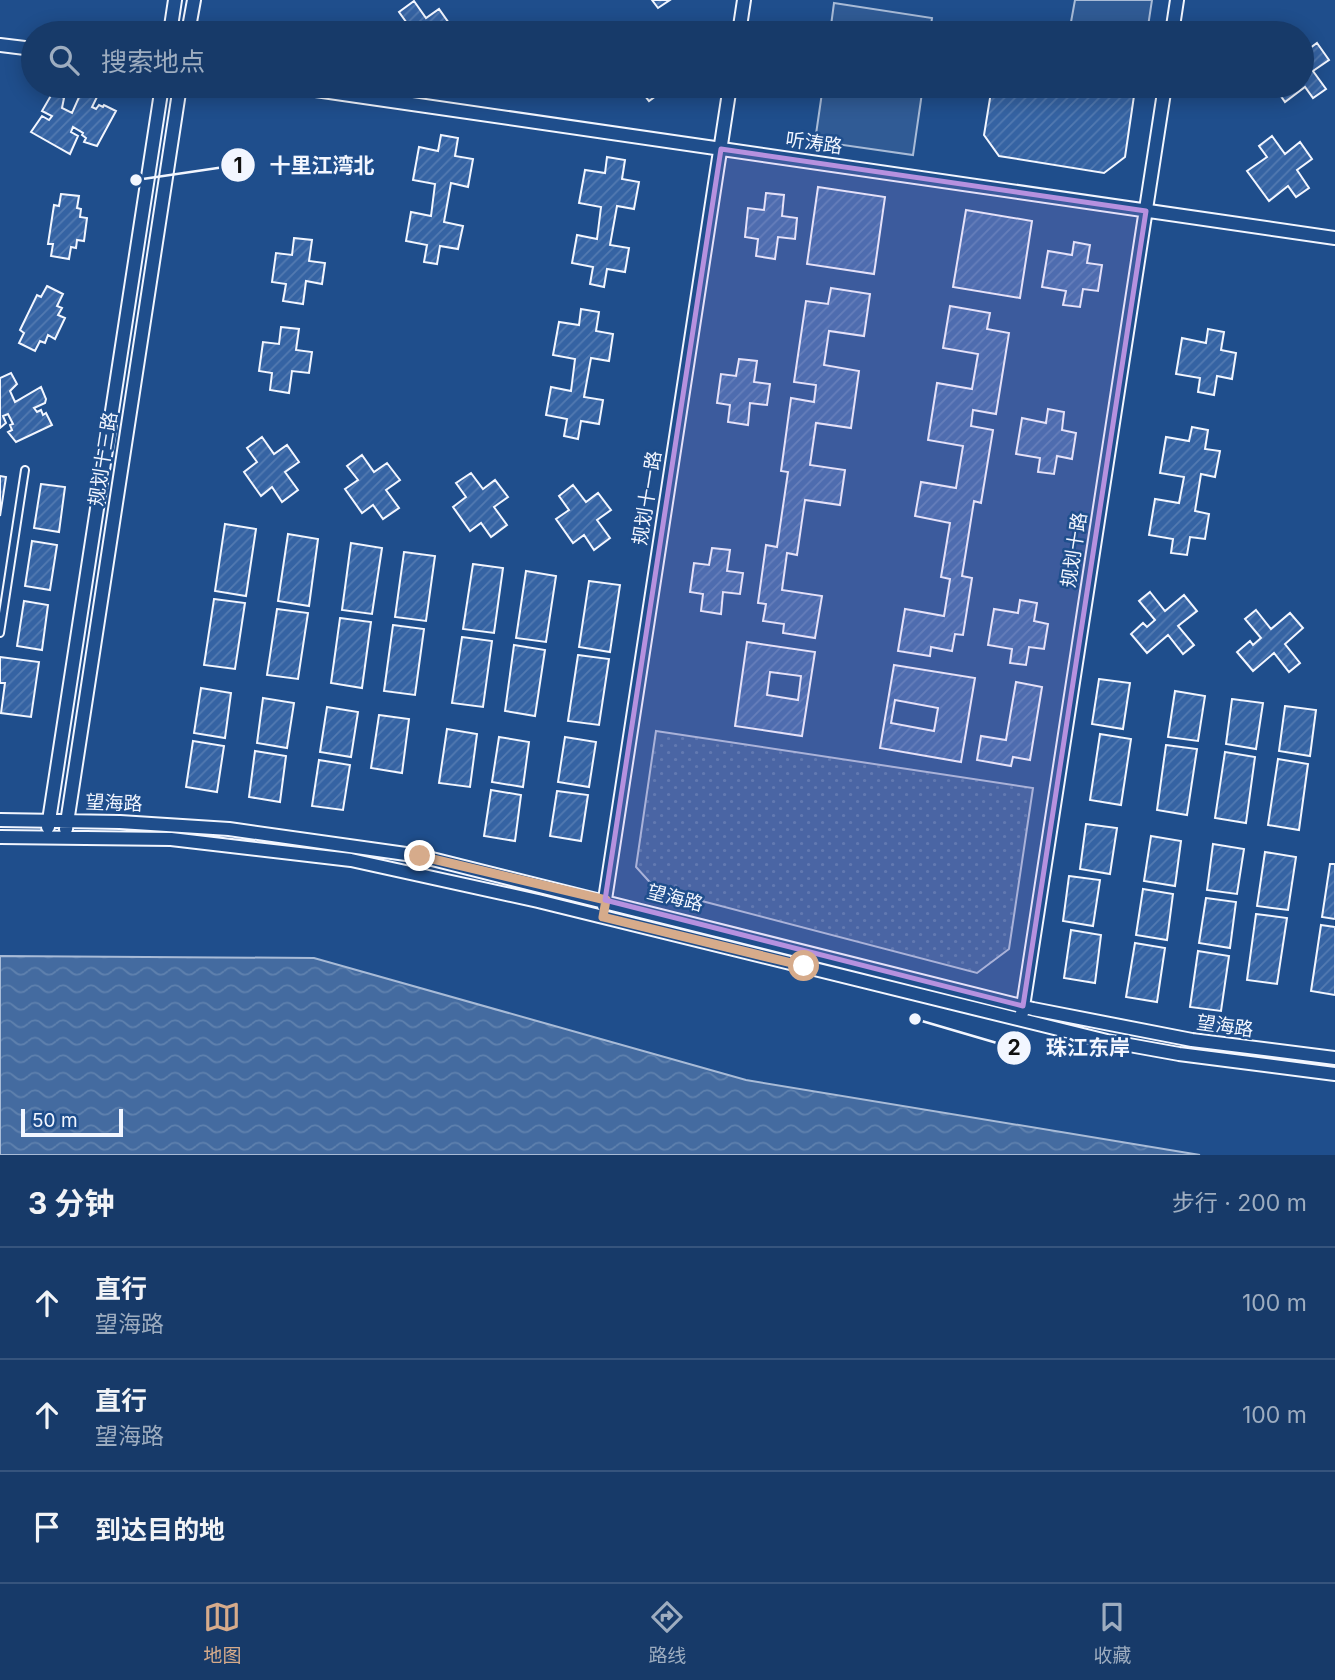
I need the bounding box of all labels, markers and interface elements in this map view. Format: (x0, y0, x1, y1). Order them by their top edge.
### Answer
search box (21, 21, 1314, 98)
icon: search (45, 41, 83, 79)
text: 搜索地点 (101, 46, 205, 77)
street label: 听涛路 (784, 128, 844, 158)
callout: 十里江湾北 (220, 144, 388, 186)
text: 1 (233, 153, 243, 178)
text: 十里江湾北 (270, 153, 375, 178)
street label: 规划十三路 (84, 410, 122, 508)
street label: 规划十一路 (628, 449, 666, 547)
street label: 规划十路 (1057, 511, 1091, 589)
street label: 望海路 (85, 791, 143, 815)
route end (404, 840, 435, 871)
street label: 望海路 (645, 880, 705, 916)
route start (788, 950, 819, 981)
street label: 望海路 (1195, 1011, 1255, 1041)
callout: 珠江东岸 (997, 1027, 1144, 1069)
text: 2 (1007, 1035, 1021, 1060)
text: 珠江东岸 (1046, 1035, 1130, 1060)
scale bar (21, 1106, 122, 1138)
text: 50 m (32, 1109, 78, 1132)
text: 3 分钟 (28, 1185, 114, 1221)
text: 步行 · 200 m (1172, 1189, 1307, 1217)
text: 直行 (95, 1273, 147, 1304)
icon: ahead (28, 1284, 66, 1322)
text: 100 m (1242, 1289, 1307, 1317)
text: 望海路 (95, 1310, 164, 1338)
text: 直行 (95, 1385, 147, 1416)
icon: ahead (28, 1396, 66, 1434)
text: 100 m (1242, 1401, 1307, 1429)
text: 望海路 (95, 1422, 164, 1450)
icon: arrive (28, 1508, 66, 1546)
text: 到达目的地 (95, 1514, 225, 1545)
tab: 地图 (203, 1598, 242, 1667)
tab: 路线 (648, 1598, 687, 1667)
tab: 收藏 (1093, 1598, 1132, 1667)

